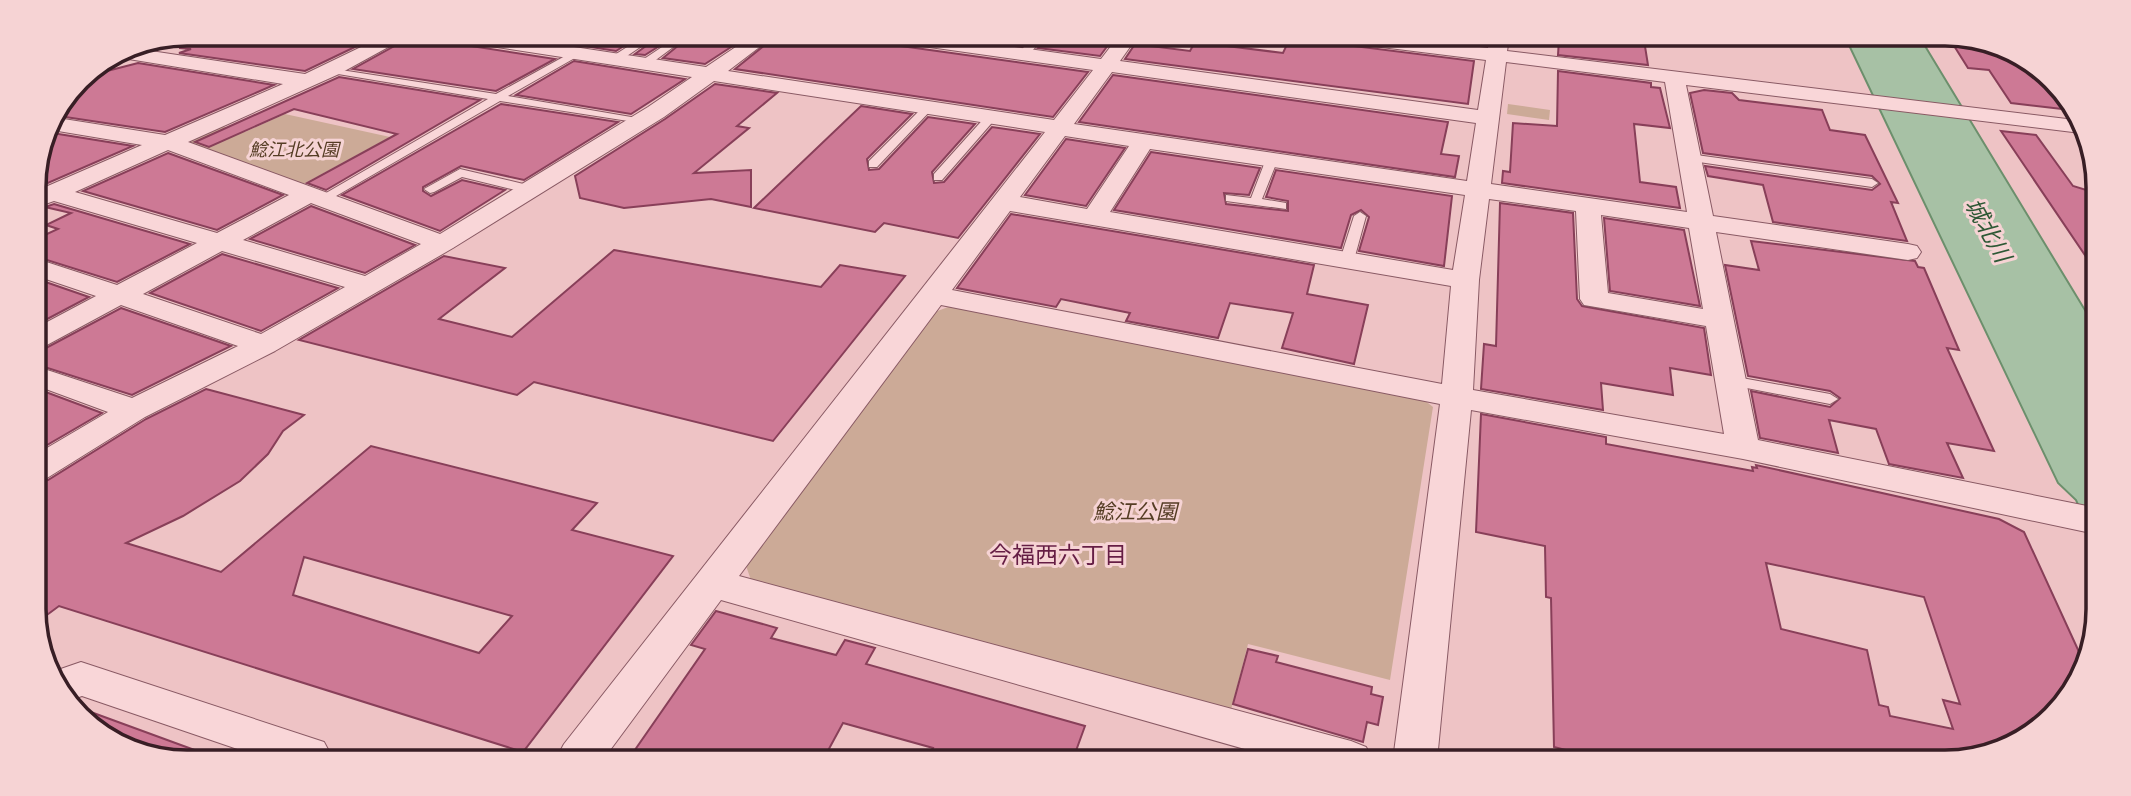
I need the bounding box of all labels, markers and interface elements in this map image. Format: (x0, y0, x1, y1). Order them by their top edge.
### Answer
park label: 鯰江北公園 (249, 137, 342, 161)
water label: 城北川 (1959, 192, 2021, 270)
park label: 鯰江公園 (1093, 496, 1180, 524)
district label: 今福西六丁目 (989, 538, 1127, 569)

